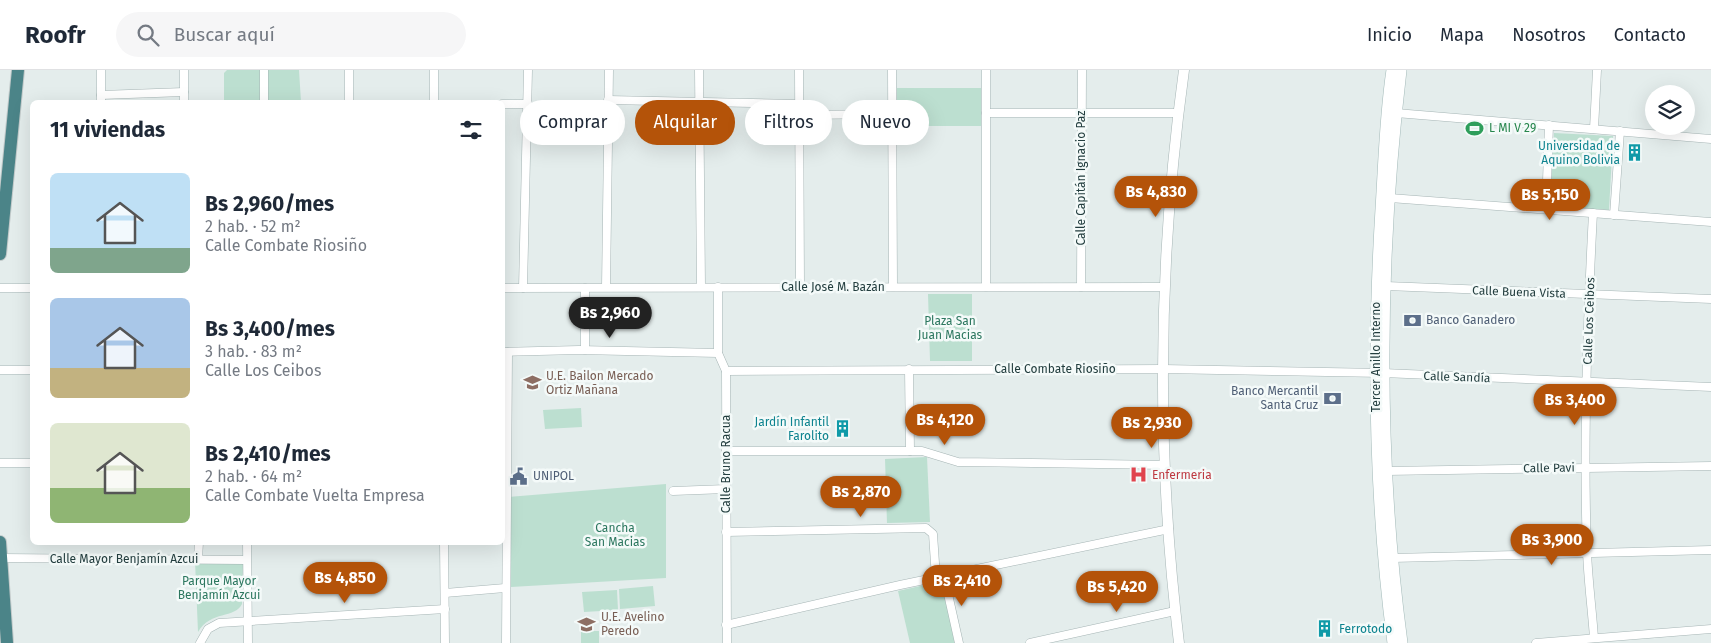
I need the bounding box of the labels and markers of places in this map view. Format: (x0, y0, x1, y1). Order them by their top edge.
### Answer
sports icon: L MI V 29 (1465, 118, 1485, 138)
place label: L MI V 29 (1489, 121, 1536, 135)
place label: Universidad de Aquino Bolivia (1538, 139, 1620, 167)
building icon: Universidad de Aquino Bolivia (1624, 143, 1644, 163)
pin: Bs 4,830 (1104, 176, 1208, 218)
pin: Bs 5,150 (1498, 178, 1602, 221)
pin: Bs 2,960 (558, 296, 662, 339)
bank icon: Banco Ganadero (1402, 310, 1422, 330)
place label: Banco Ganadero (1426, 313, 1515, 327)
place label: U.E. Bailon Mercado Ortiz Mañana (546, 369, 654, 397)
school or university icon: U.E. Bailon Mercado Ortiz Mañana (522, 373, 542, 393)
place label: Banco Mercantil Santa Cruz (1231, 384, 1318, 412)
pin: Bs 3,400 (1523, 384, 1627, 426)
bank icon: Banco Mercantil Santa Cruz (1322, 388, 1342, 408)
pin: Bs 4,120 (893, 404, 997, 446)
pin: Bs 2,930 (1100, 406, 1204, 449)
place label: Jardín Infantil Farolito (754, 415, 829, 443)
building icon: Jardín Infantil Farolito (833, 419, 853, 439)
hospital icon: Enfermeria (1128, 465, 1148, 485)
public building icon: UNIPOL (509, 466, 529, 486)
place label: Enfermeria (1152, 468, 1212, 482)
place label: UNIPOL (533, 469, 574, 483)
pin: Bs 2,870 (809, 476, 913, 518)
pin: Bs 3,900 (1500, 524, 1604, 566)
pin: Bs 4,850 (293, 562, 397, 604)
pin: Bs 2,410 (910, 564, 1014, 607)
pin: Bs 5,420 (1065, 570, 1169, 613)
place label: U.E. Avelino Peredo (601, 610, 664, 638)
school or university icon: U.E. Avelino Peredo (577, 614, 597, 634)
building icon: Ferrotodo (1315, 619, 1335, 639)
place label: Ferrotodo (1339, 622, 1392, 636)

